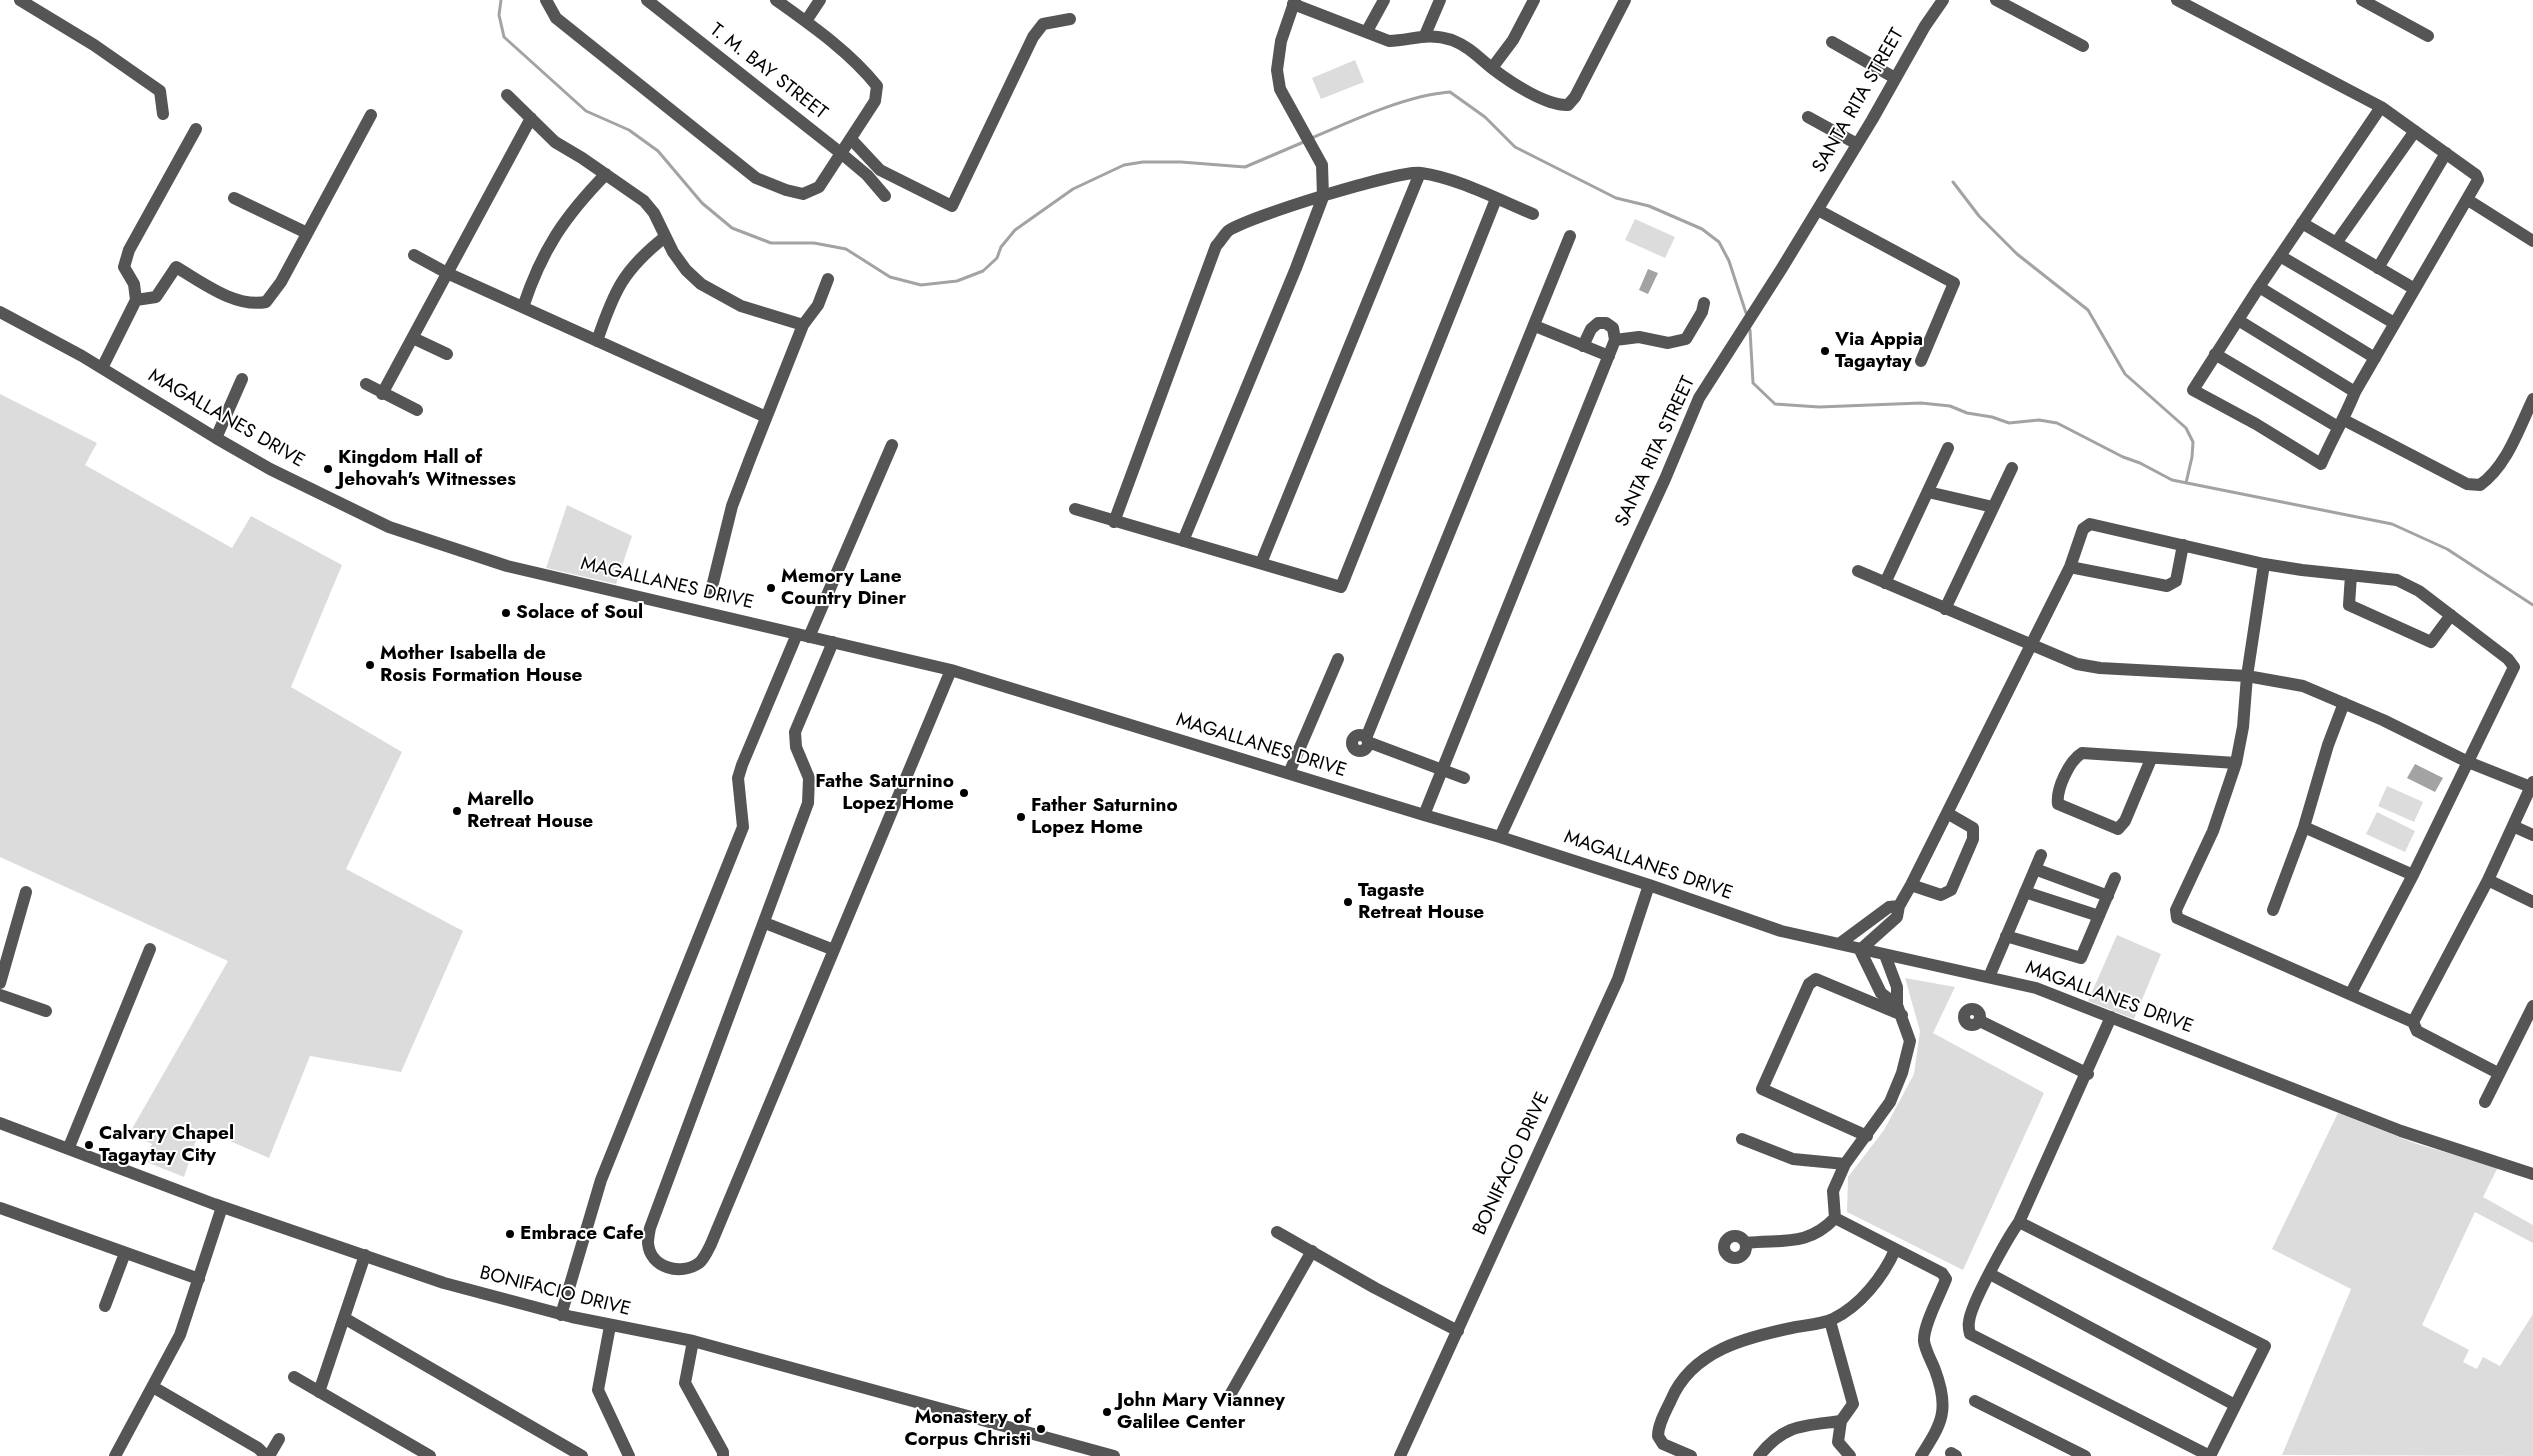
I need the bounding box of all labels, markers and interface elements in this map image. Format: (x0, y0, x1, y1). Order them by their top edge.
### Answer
street label: T. M. BAY STREET (705, 19, 831, 125)
street label: SANTA RITA STREET (1808, 25, 1910, 177)
place label: Via Appia Tagaytay (1835, 329, 1923, 373)
marker: Via Appia Tagaytay (1819, 345, 1831, 357)
street label: MAGALLANES DRIVE (144, 365, 308, 473)
street label: SANTA RITA STREET (1611, 373, 1701, 531)
place label: Kingdom Hall of Jehovah's Witnesses (338, 447, 516, 491)
marker: Kingdom Hall of Jehovah's Witnesses (322, 463, 334, 475)
street label: MAGALLANES DRIVE (578, 553, 756, 615)
place label: Memory Lane Country Diner (781, 566, 906, 610)
marker: Memory Lane Country Diner (765, 582, 777, 594)
place label: Solace of Soul (516, 602, 643, 624)
marker: Solace of Soul (500, 607, 512, 619)
place label: Mother Isabella de Rosis Formation House (380, 643, 582, 687)
marker: Mother Isabella de Rosis Formation House (364, 659, 376, 671)
street label: MAGALLANES DRIVE (1173, 709, 1349, 783)
place label: Fathe Saturnino Lopez Home (815, 771, 954, 815)
marker: Fathe Saturnino Lopez Home (958, 787, 970, 799)
place label: Marello Retreat House (467, 789, 593, 833)
place label: Father Saturnino Lopez Home (1031, 795, 1178, 839)
marker: Marello Retreat House (451, 805, 463, 817)
marker: Father Saturnino Lopez Home (1015, 811, 1027, 823)
street label: MAGALLANES DRIVE (1561, 826, 1735, 906)
place label: Tagaste Retreat House (1358, 880, 1484, 924)
marker: Tagaste Retreat House (1342, 896, 1354, 908)
street label: MAGALLANES DRIVE (2022, 957, 2196, 1039)
street label: BONIFACIO DRIVE (1469, 1089, 1555, 1239)
place label: Calvary Chapel Tagaytay City (99, 1123, 234, 1167)
marker: Calvary Chapel Tagaytay City (83, 1139, 95, 1151)
place label: Embrace Cafe (520, 1223, 644, 1245)
marker: Embrace Cafe (504, 1228, 516, 1240)
street label: BONIFACIO DRIVE (477, 1262, 633, 1322)
place label: John Mary Vianney Galilee Center (1117, 1390, 1285, 1434)
marker: John Mary Vianney Galilee Center (1101, 1406, 1113, 1418)
place label: Monastery of Corpus Christi (905, 1407, 1031, 1451)
marker: Monastery of Corpus Christi (1035, 1423, 1047, 1435)

